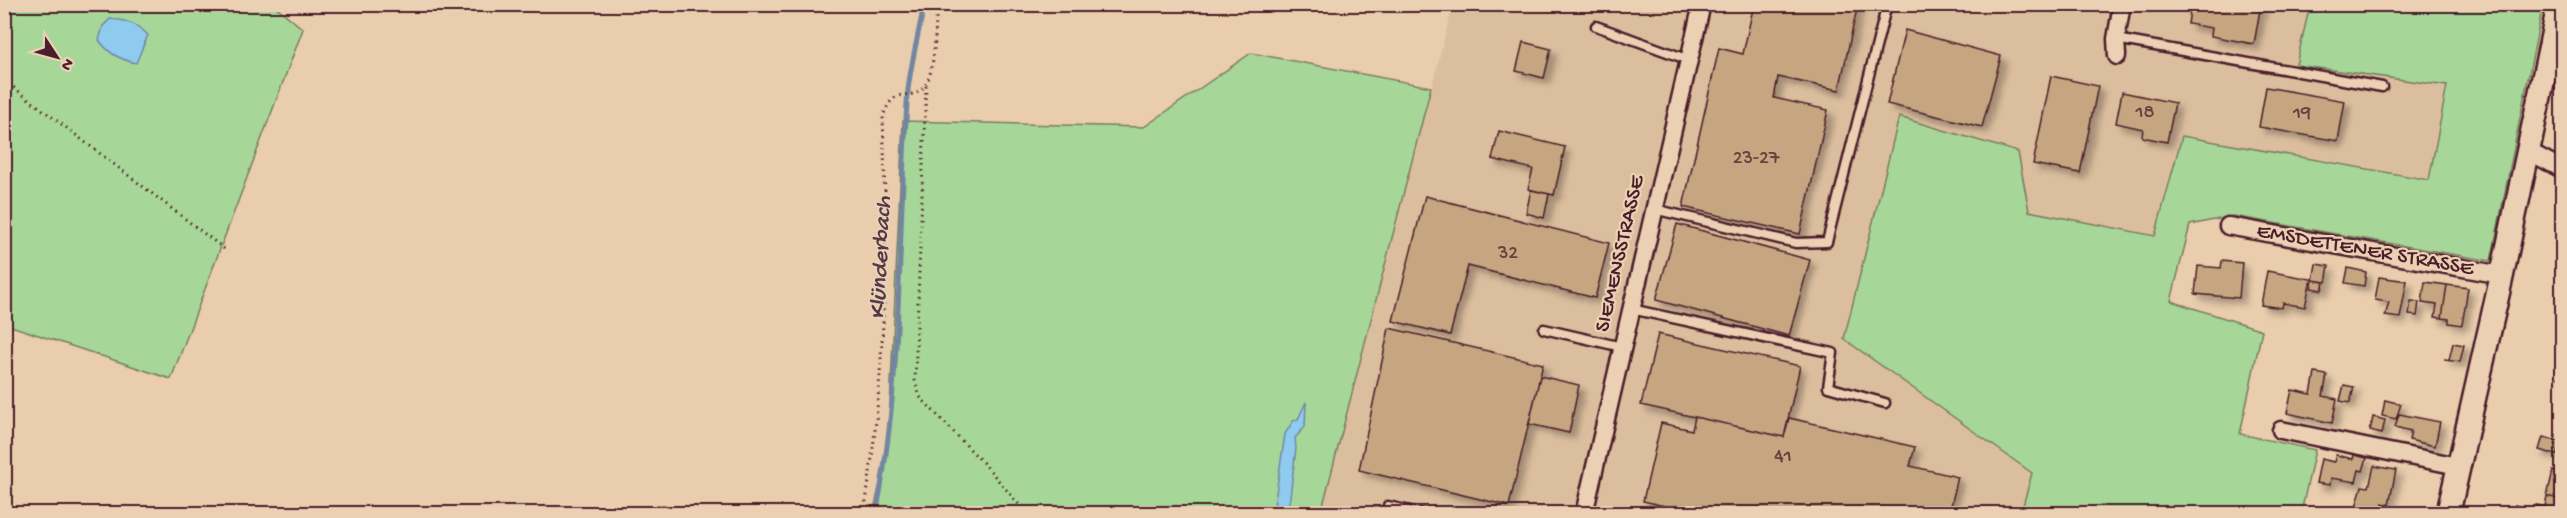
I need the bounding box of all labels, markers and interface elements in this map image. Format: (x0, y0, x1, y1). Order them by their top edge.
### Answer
north arrow (27, 27, 87, 87)
text: N (55, 54, 77, 74)
house number: 18 (2134, 102, 2155, 125)
house number: 19 (2292, 103, 2311, 126)
house number: 23-27 (1733, 148, 1780, 171)
street label: SIEMENSSTRASSE (1590, 172, 1652, 335)
water label: Klünderbach (864, 195, 900, 320)
street label: EMSDETTENER STRASSE (2254, 219, 2477, 283)
house number: 32 (1497, 243, 1518, 266)
house number: 41 (1774, 446, 1792, 469)

